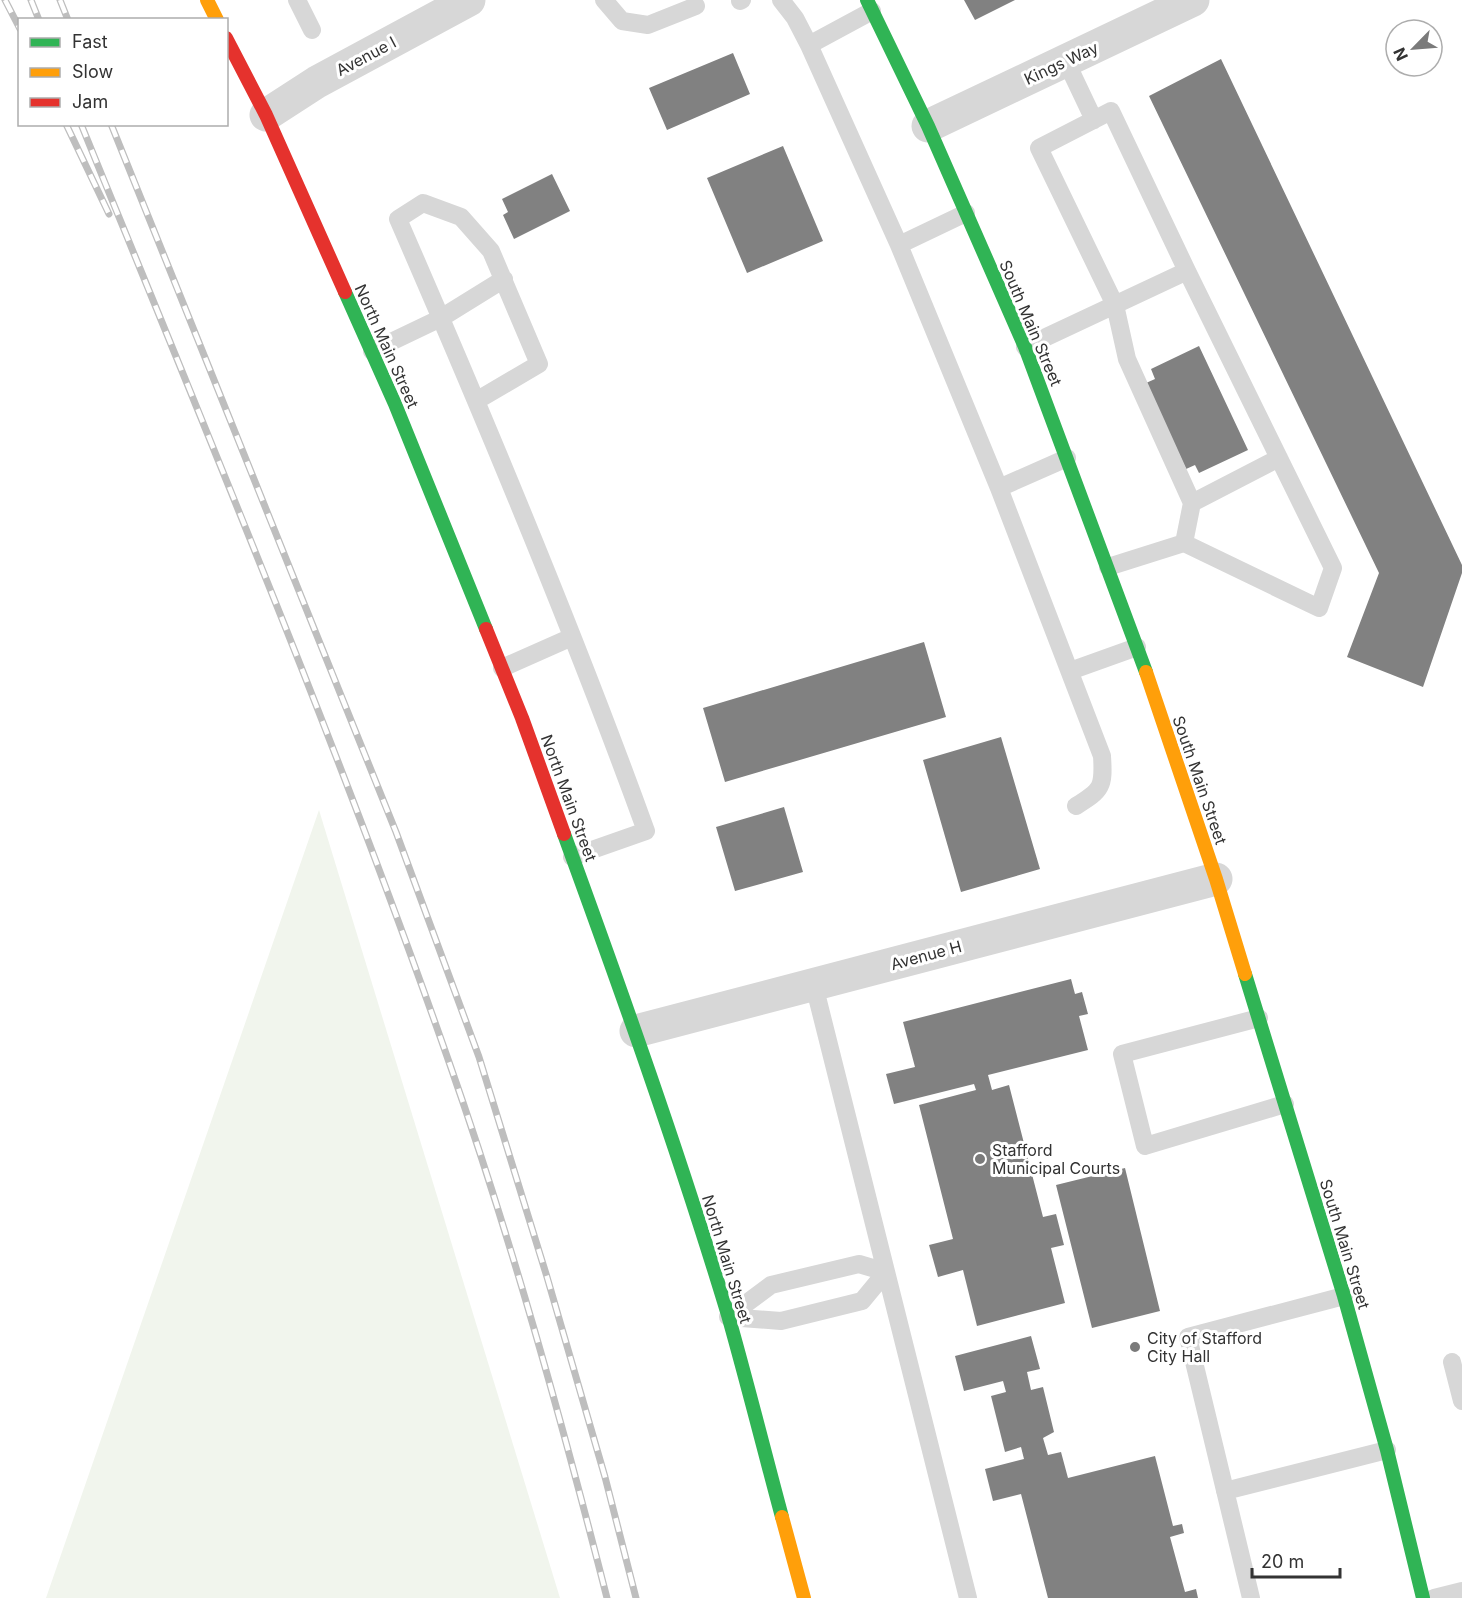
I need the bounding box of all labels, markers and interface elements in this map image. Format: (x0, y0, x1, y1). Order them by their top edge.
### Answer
legend (18, 18, 228, 126)
north arrow (1384, 18, 1444, 78)
text: Fast (72, 31, 108, 52)
street label: Avenue I (333, 32, 399, 80)
street label: Kings Way (1021, 37, 1101, 89)
text: N (1389, 45, 1412, 64)
text: Slow (72, 61, 113, 82)
text: Jam (72, 91, 108, 112)
street label: South Main Street (995, 257, 1067, 389)
street label: North Main Street (351, 281, 423, 411)
street label: South Main Street (1169, 713, 1231, 847)
street label: North Main Street (537, 732, 601, 864)
street label: Avenue H (888, 936, 964, 974)
place label: Stafford Municipal Courts (992, 1140, 1120, 1178)
marker: Stafford Municipal Courts (973, 1152, 987, 1166)
street label: South Main Street (1316, 1177, 1374, 1311)
street label: North Main Street (698, 1192, 756, 1326)
place label: City of Stafford City Hall (1147, 1328, 1262, 1366)
marker: City of Stafford City Hall (1128, 1340, 1142, 1354)
scale bar (1252, 1541, 1340, 1579)
text: 20 m (1261, 1551, 1304, 1572)

